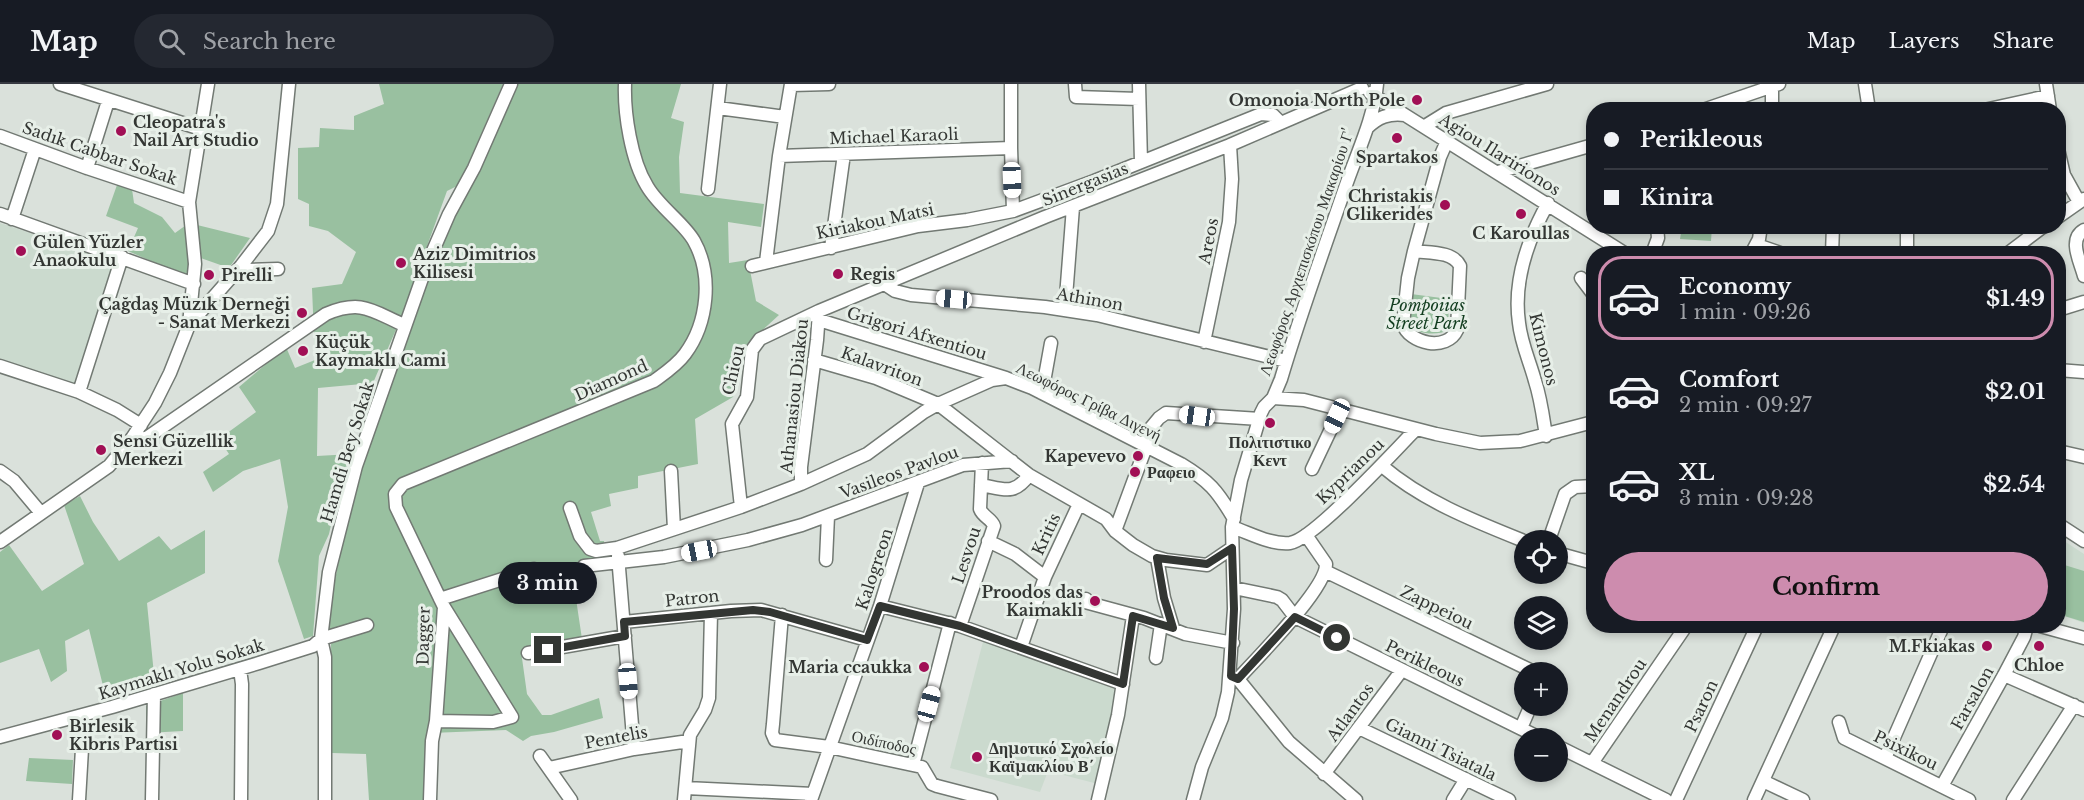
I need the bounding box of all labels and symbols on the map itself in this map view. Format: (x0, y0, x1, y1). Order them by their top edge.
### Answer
place label: Omonoia North Pole (1229, 90, 1405, 110)
marker: Omonoia North Pole (1410, 93, 1424, 107)
street label: Agiou Ilaririonos (1435, 108, 1564, 199)
place label: Cleopatra's Nail Art Studio (133, 112, 258, 150)
street label: Sadık Cabbar Sokak (20, 117, 180, 189)
marker: Cleopatra's Nail Art Studio (114, 124, 128, 138)
street label: Michael Karaoli (829, 124, 959, 148)
street label: Λεωφόρος Αρχιεπισκόπου Μακαρίου Γ' (1254, 126, 1358, 378)
marker: Spartakos (1390, 131, 1404, 145)
place label: Spartakos (1356, 147, 1438, 167)
street label: Sinergasias (1039, 158, 1131, 210)
car (1002, 162, 1022, 198)
place label: Christakis Glikerides (1346, 186, 1433, 224)
marker: Christakis Glikerides (1438, 198, 1452, 212)
street label: Kiriakou Matsi (814, 199, 936, 243)
marker: C Karoullas (1514, 207, 1528, 221)
street label: Areos (1194, 216, 1222, 267)
place label: C Karoullas (1472, 223, 1570, 243)
place label: Gülen Yüzler Anaokulu (32, 232, 143, 270)
marker: Gülen Yüzler Anaokulu (14, 244, 28, 258)
place label: Aziz Dimitrios Kilisesi (412, 244, 536, 282)
marker: Aziz Dimitrios Kilisesi (394, 256, 408, 270)
place label: Regis (850, 264, 895, 284)
place label: Pirelli (221, 265, 273, 285)
marker: Regis (831, 267, 845, 281)
marker: Pirelli (202, 268, 216, 282)
street label: Athinon (1054, 283, 1125, 315)
car (935, 288, 973, 310)
place label: Çağdaş Müzık Derneği - Sanat Merkezi (99, 294, 290, 332)
park label: Pompoiias Street Park (1386, 295, 1468, 333)
street label: Grigori Afxentiou (845, 302, 990, 364)
marker: Çağdaş Müzık Derneği - Sanat Merkezi (295, 306, 309, 320)
street label: Kimonos (1525, 311, 1563, 387)
street label: Athanasiou Diakou (776, 317, 812, 475)
place label: Küçük Kaymaklı Cami (315, 332, 447, 370)
street label: Kalavriton (838, 342, 926, 390)
street label: Chiou (718, 343, 748, 397)
marker: Küçük Kaymaklı Cami (296, 344, 310, 358)
street label: Diamond (571, 355, 651, 405)
street label: Λεωφόρος Γρίβα Διγενή (1013, 357, 1165, 445)
street label: Hamdi Bey Sokak (316, 379, 378, 525)
car (1321, 396, 1353, 436)
car (1178, 405, 1216, 427)
marker: Πολιτιστικο Κεντ (1263, 416, 1277, 430)
place label: Sensi Güzellik Merkezi (113, 431, 234, 469)
place label: Πολιτιστικο Κεντ (1228, 432, 1312, 470)
street label: Kyprianou (1312, 434, 1388, 508)
street label: Vasileos Pavlou (836, 441, 961, 503)
marker: Sensi Güzellik Merkezi (94, 443, 108, 457)
place label: Kapevevo (1044, 446, 1126, 466)
marker: Kapevevo (1131, 449, 1145, 463)
place label: Ραφειο (1147, 462, 1195, 482)
marker: Ραφειο (1128, 465, 1142, 479)
street label: Kritis (1028, 510, 1064, 558)
street label: Lesvou (947, 524, 985, 586)
street label: Kalogreon (851, 526, 897, 612)
car (680, 539, 718, 563)
callout: 3 min (498, 563, 598, 605)
street label: Zappeiou (1397, 581, 1477, 633)
place label: Proodos das Kaimakli (981, 582, 1083, 620)
street label: Patron (664, 585, 720, 611)
marker: Proodos das Kaimakli (1088, 594, 1102, 608)
street label: Dagger (412, 606, 434, 666)
route start (1323, 624, 1350, 651)
street label: Kaymaklı Yolu Sokak (96, 634, 266, 704)
street label: Perikleous (1382, 635, 1468, 691)
route end (534, 636, 561, 663)
place label: M.Fkiakas (1889, 636, 1975, 656)
marker: M.Fkiakas (1980, 639, 1994, 653)
marker: Chloe (2032, 639, 2046, 653)
street label: Menandrou (1580, 654, 1650, 746)
place label: Chloe (2014, 655, 2064, 675)
place label: Maria ccaukka (788, 657, 912, 677)
marker: Maria ccaukka (917, 660, 931, 674)
car (617, 662, 639, 700)
street label: Farsalon (1946, 663, 1998, 733)
street label: Psaron (1680, 676, 1722, 736)
street label: Atlantos (1322, 679, 1378, 746)
car (916, 684, 942, 724)
street label: Gianni Tsiatala (1382, 713, 1500, 785)
place label: Birlesik Kibris Partisi (69, 716, 178, 754)
street label: Pentelis (583, 721, 649, 753)
street label: Οιδίποδος (850, 725, 919, 759)
street label: Psixikou (1871, 726, 1942, 774)
marker: Birlesik Kibris Partisi (50, 728, 64, 742)
place label: Δημοτικό Σχολείο Καϊμακλίου Β΄ (989, 738, 1114, 776)
marker: Δημοτικό Σχολείο Καϊμακλίου Β΄ (970, 750, 984, 764)

